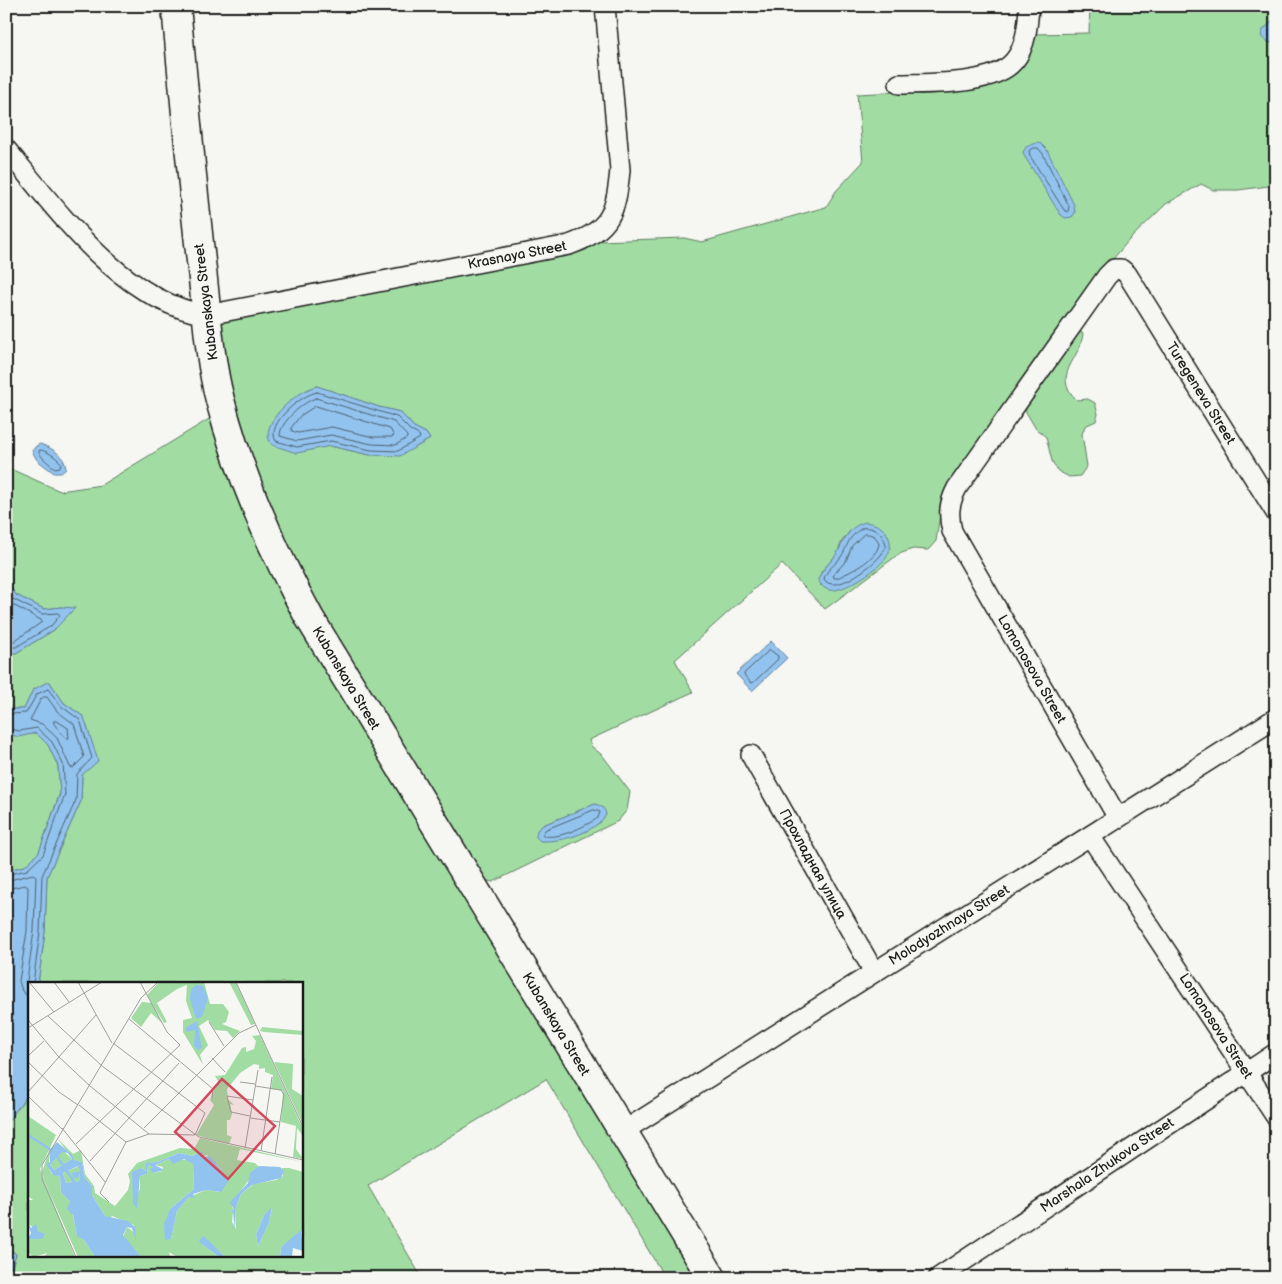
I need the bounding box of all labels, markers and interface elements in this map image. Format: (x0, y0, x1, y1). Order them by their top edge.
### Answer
street label: Krasnaya Street (466, 237, 569, 273)
street label: Kubanskaya Street (190, 242, 222, 361)
street label: Turegeneva Street (1163, 339, 1240, 448)
street label: Lomonosova Street (994, 612, 1070, 727)
street label: Kubanskaya Street (308, 623, 384, 733)
street label: Прохладная улица (776, 806, 851, 923)
street label: Molodyozhnaya Street (886, 881, 1013, 969)
street label: Kubanskaya Street (518, 969, 594, 1079)
street label: Lomonosova Street (1176, 970, 1257, 1082)
inset map (28, 982, 302, 1256)
street label: Marshala Zhukova Street (1037, 1114, 1178, 1216)

